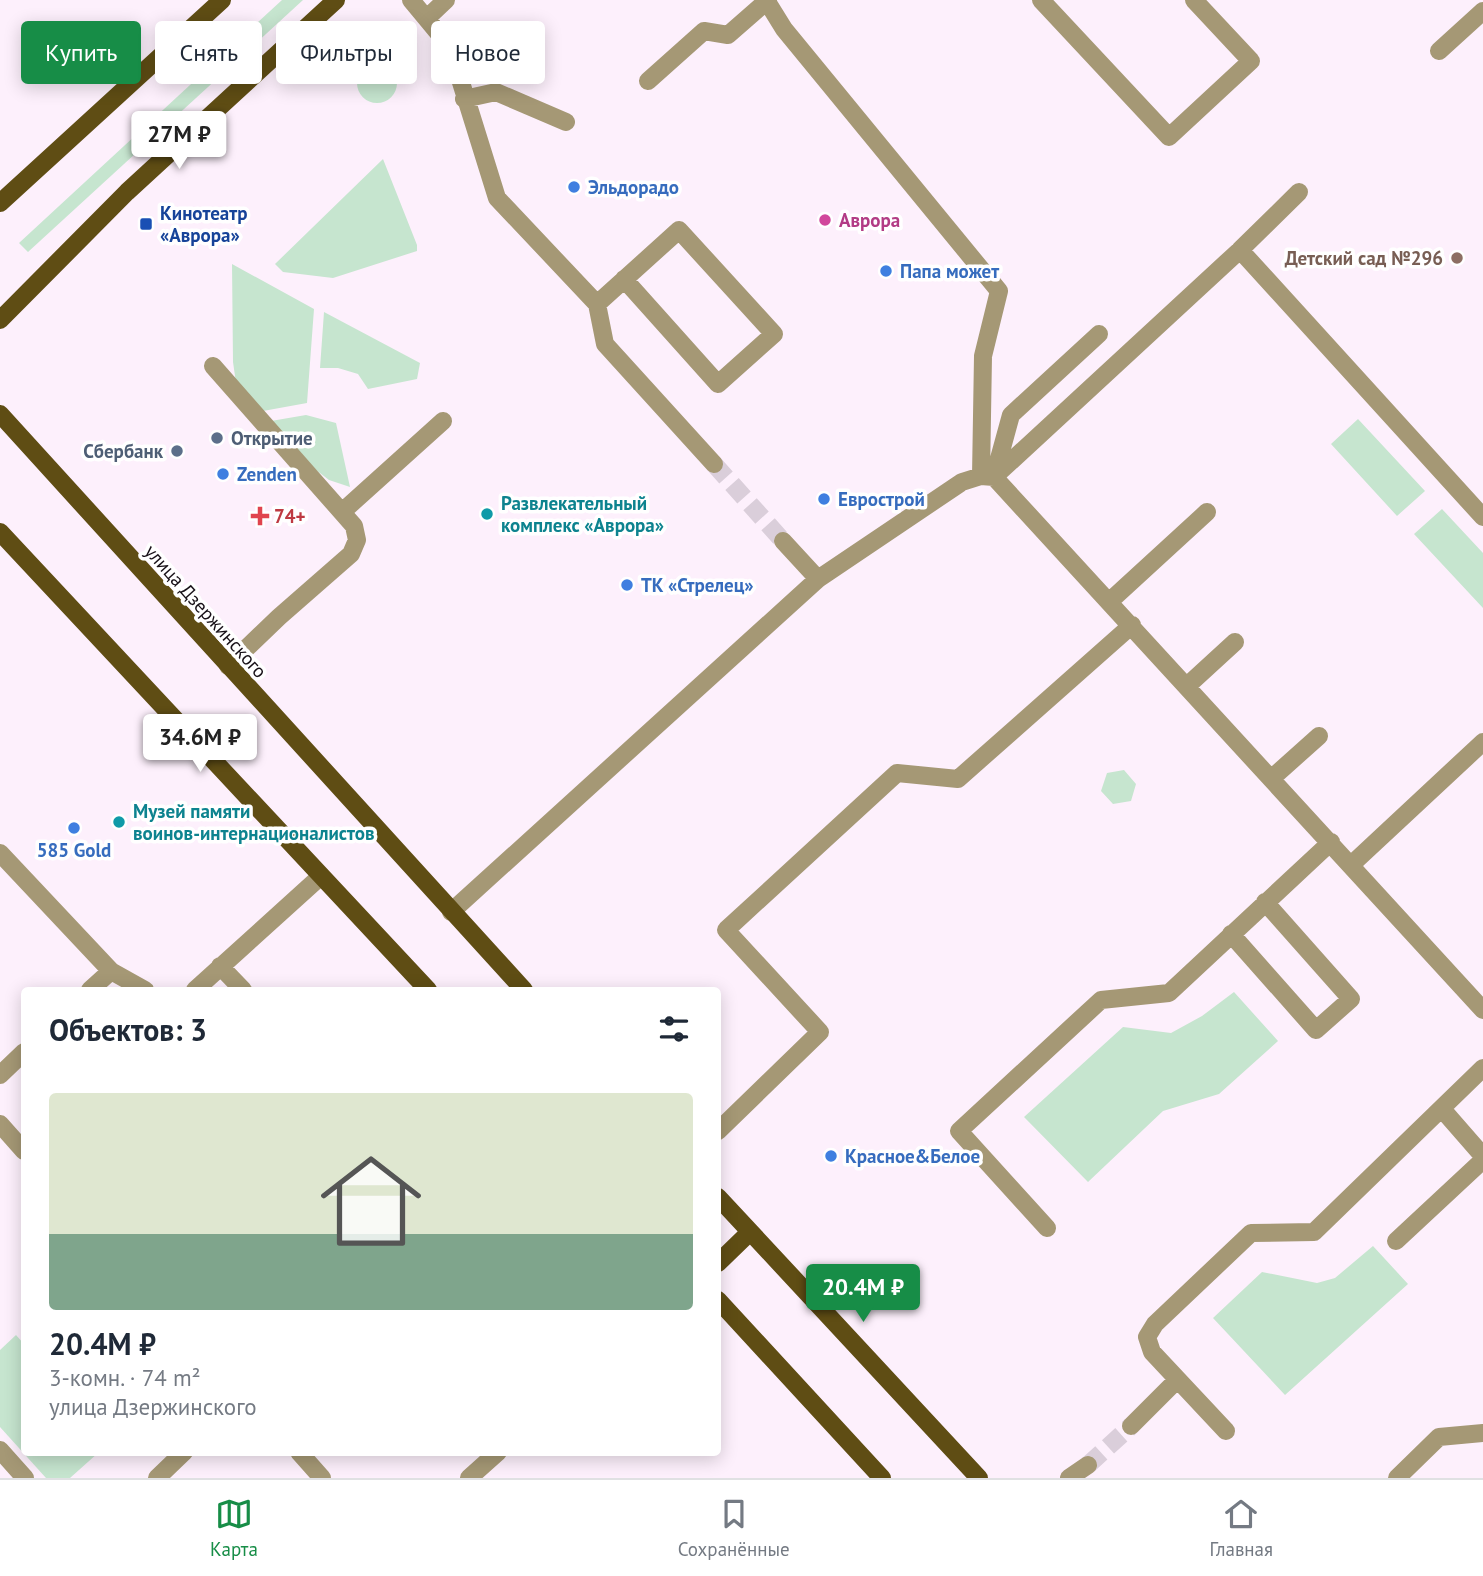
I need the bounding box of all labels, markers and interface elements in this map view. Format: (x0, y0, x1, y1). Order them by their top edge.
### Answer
chip: Купить (21, 21, 141, 84)
chip: Снять (155, 21, 262, 84)
chip: Фильтры (276, 21, 417, 84)
chip: Новое (431, 21, 545, 84)
pin: 27M ₽ (130, 111, 228, 171)
text: 27M ₽ (147, 119, 211, 148)
place label: Эльдорадо (588, 175, 679, 199)
marker: Эльдорадо (566, 179, 582, 195)
place label: Кинотеатр «Аврора» (160, 201, 247, 247)
place label: Аврора (839, 208, 900, 232)
marker: Аврора (817, 212, 833, 228)
marker: Кинотеатр «Аврора» (138, 216, 154, 232)
place label: Детский сад №296 (1285, 246, 1443, 270)
marker: Детский сад №296 (1449, 250, 1465, 266)
place label: Папа может (900, 259, 999, 283)
marker: Папа может (878, 263, 894, 279)
place label: Открытие (231, 426, 313, 450)
marker: Открытие (209, 430, 225, 446)
place label: Сбербанк (83, 439, 164, 463)
marker: Сбербанк (169, 443, 185, 459)
place label: Zenden (237, 462, 297, 486)
marker: Zenden (215, 466, 231, 482)
place label: Еврострой (838, 487, 925, 511)
place label: Развлекательный комплекс «Аврора» (501, 491, 664, 537)
marker: Еврострой (816, 491, 832, 507)
place label: 74+ (274, 504, 306, 528)
marker: Развлекательный комплекс «Аврора» (479, 506, 495, 522)
marker: 74+ (252, 508, 268, 524)
street label: улица Дзержинского (140, 539, 272, 683)
place label: ТК «Стрелец» (641, 573, 754, 597)
marker: ТК «Стрелец» (619, 577, 635, 593)
pin: 34.6M ₽ (135, 714, 265, 774)
text: 34.6M ₽ (159, 722, 241, 751)
place label: Музей памяти воинов-интернационалистов (133, 799, 375, 845)
marker: Музей памяти воинов-интернационалистов (111, 814, 127, 830)
marker: 585 Gold (66, 820, 82, 836)
place label: 585 Gold (37, 838, 111, 862)
text: Объектов: 3 (49, 1010, 207, 1049)
icon: filters (655, 1010, 693, 1048)
icon: home (308, 1138, 434, 1264)
place label: Красное&Белое (845, 1144, 980, 1168)
marker: Красное&Белое (823, 1148, 839, 1164)
pin: 20.4M ₽ (798, 1264, 928, 1324)
text: 20.4M ₽ (822, 1272, 904, 1301)
text: 20.4M ₽ (49, 1324, 156, 1363)
text: 3-комн. · 74 m² (49, 1363, 201, 1392)
text: улица Дзержинского (49, 1392, 257, 1421)
tab: Карта (210, 1495, 258, 1561)
tab: Сохранённые (678, 1495, 790, 1561)
tab: Главная (1209, 1495, 1273, 1561)

